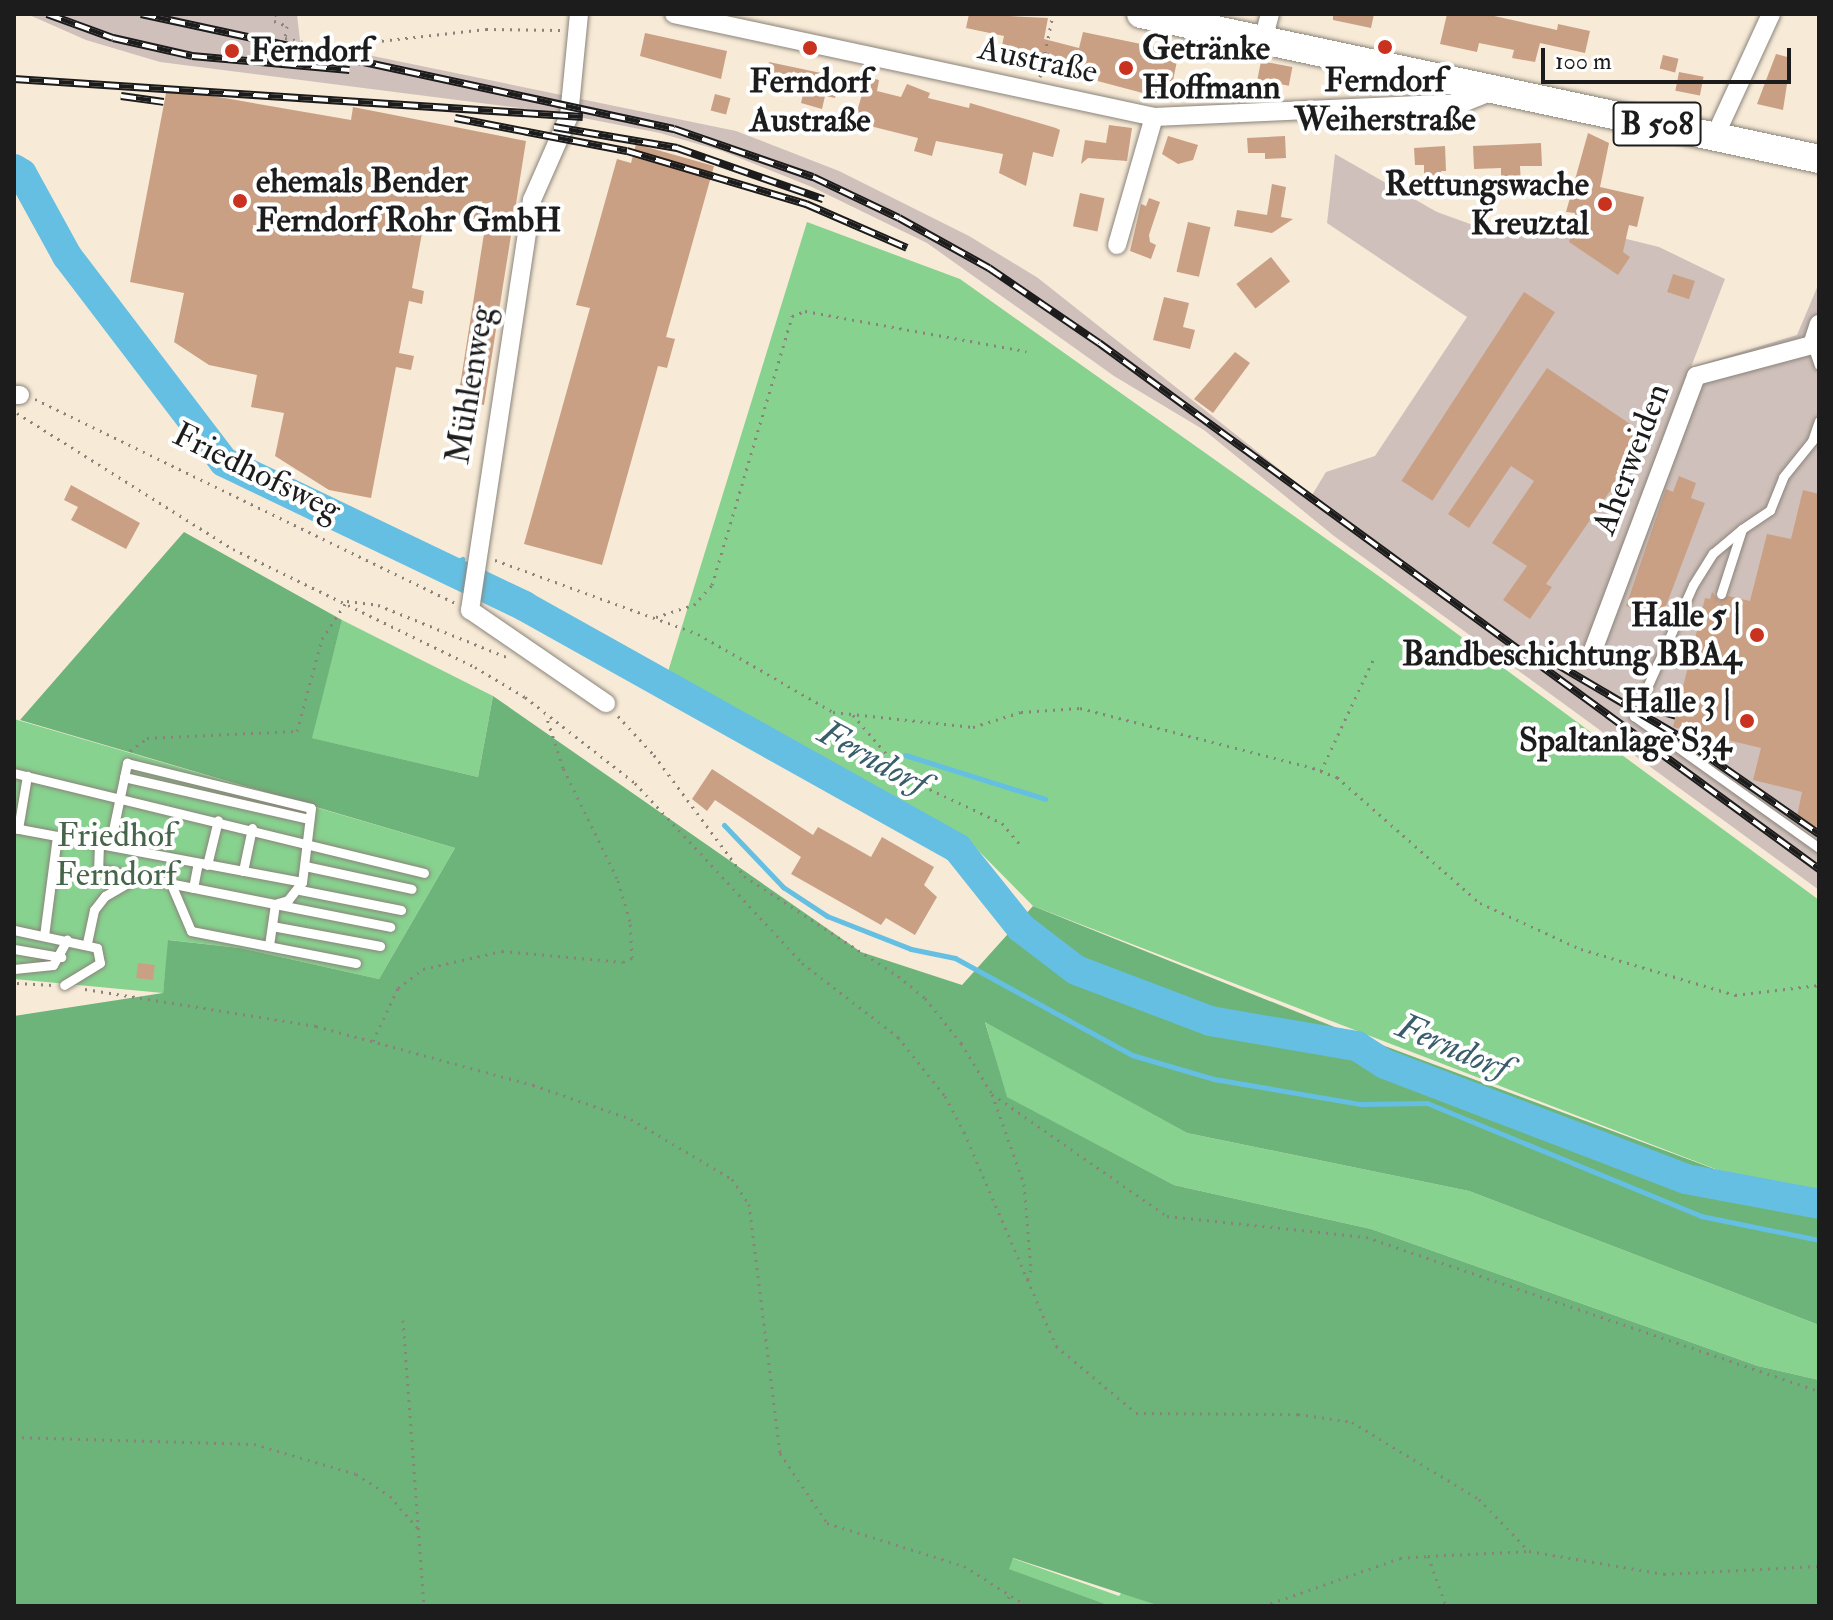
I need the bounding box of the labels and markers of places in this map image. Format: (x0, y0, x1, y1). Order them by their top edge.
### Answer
place label: Getränke Hoffmann (1142, 28, 1281, 108)
place label: Ferndorf (250, 31, 372, 71)
marker: Ferndorf Weiherstraße (1376, 38, 1394, 56)
marker: Ferndorf Austraße (801, 39, 819, 57)
marker: Ferndorf (221, 40, 243, 62)
marker: Getränke Hoffmann (1117, 59, 1135, 77)
place label: Ferndorf Weiherstraße (1294, 60, 1476, 140)
place label: Ferndorf Austraße (749, 61, 871, 140)
place label: ehemals Bender Ferndorf Rohr GmbH (256, 161, 561, 240)
place label: Rettungswache Kreuztal (1385, 164, 1589, 244)
marker: ehemals Bender Ferndorf Rohr GmbH (231, 192, 249, 210)
marker: Rettungswache Kreuztal (1596, 195, 1614, 213)
place label: Halle 5 | Bandbeschichtung BBA4 (1402, 595, 1741, 674)
marker: Halle 5 | Bandbeschichtung BBA4 (1748, 626, 1766, 644)
place label: Halle 3 | Spaltanlage S34 (1519, 681, 1731, 760)
marker: Halle 3 | Spaltanlage S34 (1738, 712, 1756, 730)

